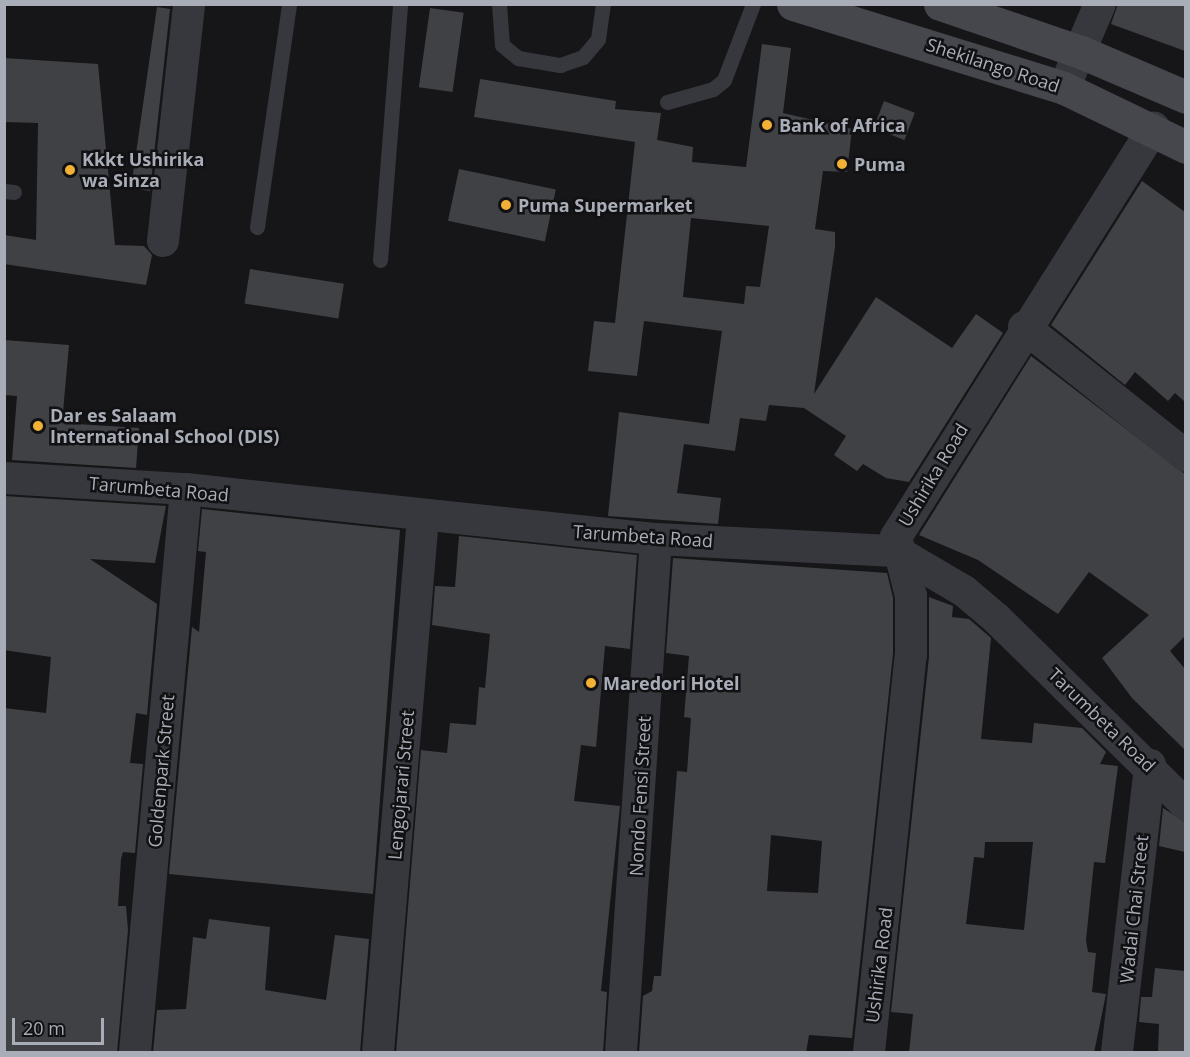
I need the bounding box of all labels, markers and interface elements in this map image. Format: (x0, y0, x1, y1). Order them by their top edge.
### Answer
street label: Shekilango Road (924, 33, 1062, 97)
place label: Bank of Africa (779, 114, 906, 136)
marker: Bank of Africa (760, 118, 774, 132)
place label: Kkkt Ushirika wa Sinza (82, 149, 204, 192)
place label: Puma (854, 153, 906, 175)
marker: Puma (835, 157, 849, 171)
marker: Kkkt Ushirika wa Sinza (63, 163, 77, 177)
place label: Puma Supermarket (518, 194, 693, 216)
marker: Puma Supermarket (499, 198, 513, 212)
place label: Dar es Salaam International School (DIS) (50, 405, 279, 448)
marker: Dar es Salaam International School (DIS) (31, 419, 45, 433)
street label: Ushirika Road (894, 420, 972, 530)
street label: Tarumbeta Road (88, 472, 230, 506)
street label: Tarumbeta Road (572, 520, 714, 552)
street label: Tarumbeta Road (1044, 664, 1160, 776)
place label: Maredori Hotel (603, 672, 739, 694)
marker: Maredori Hotel (584, 676, 598, 690)
street label: Goldenpark Street (144, 694, 178, 848)
street label: Lengojarari Street (384, 709, 418, 861)
street label: Nondo Fensi Street (625, 715, 655, 877)
street label: Wadai Chai Street (1115, 834, 1153, 984)
street label: Ushirika Road (861, 906, 897, 1024)
scale bar (15, 1006, 106, 1044)
text: 20 m (23, 1016, 65, 1040)

